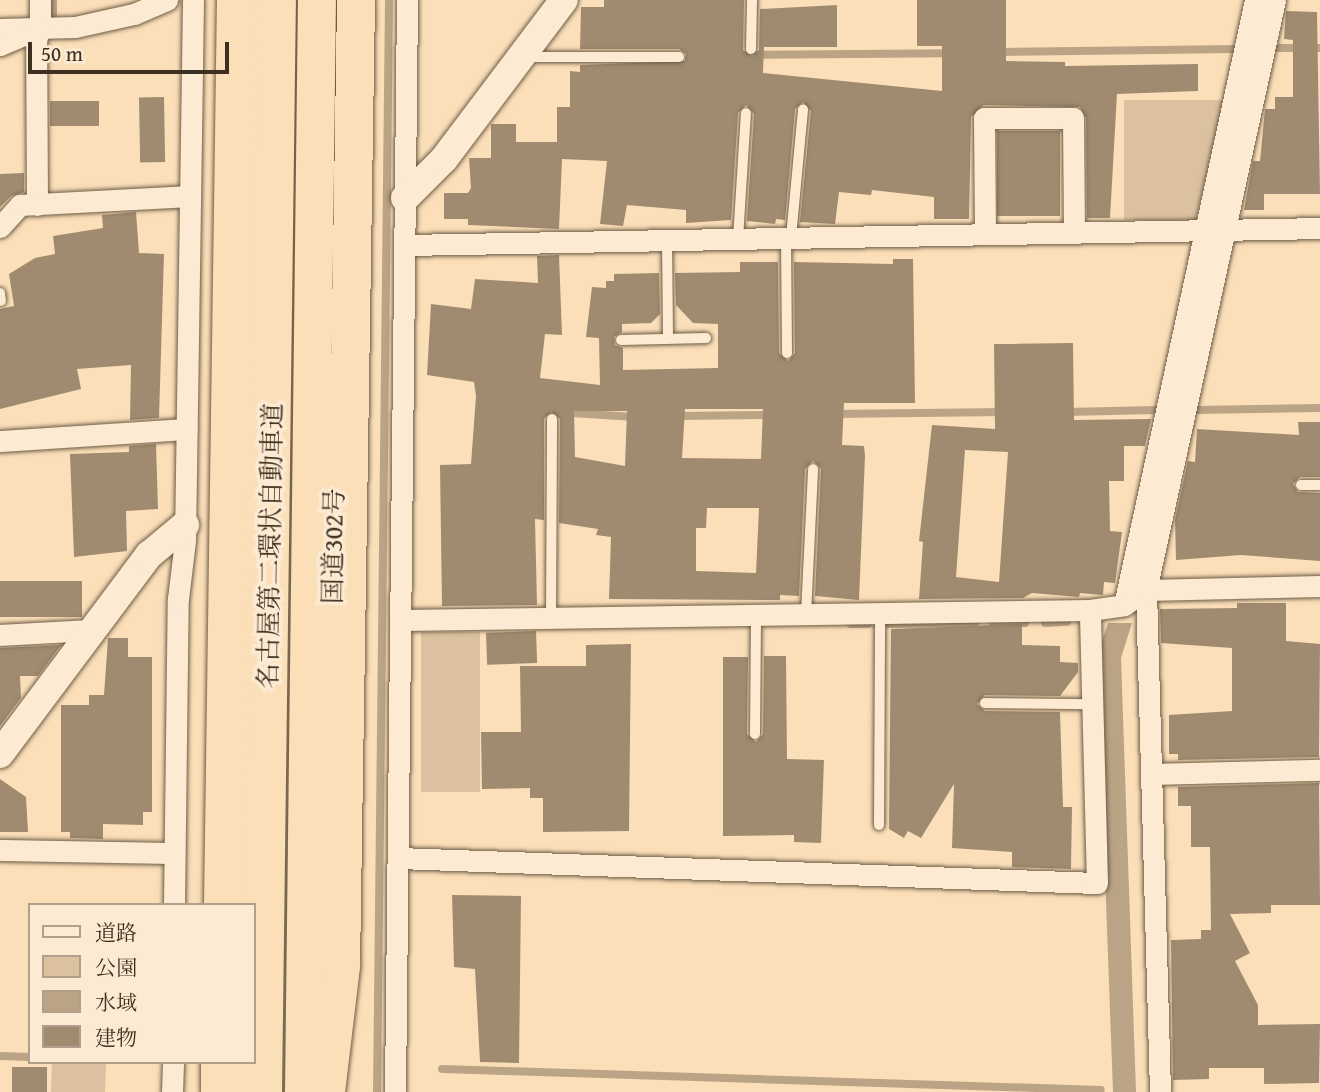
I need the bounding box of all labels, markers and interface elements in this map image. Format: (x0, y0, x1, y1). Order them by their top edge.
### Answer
scale bar (32, 28, 233, 72)
text: 50 m (41, 38, 83, 69)
street label: 名古屋第二環状自動車道 (252, 403, 288, 689)
street label: 国道302号 (316, 488, 350, 604)
legend (28, 903, 256, 1064)
text: 道路 (95, 917, 137, 948)
text: 公園 (95, 952, 137, 983)
text: 水域 (95, 987, 137, 1018)
text: 建物 (95, 1022, 137, 1053)

